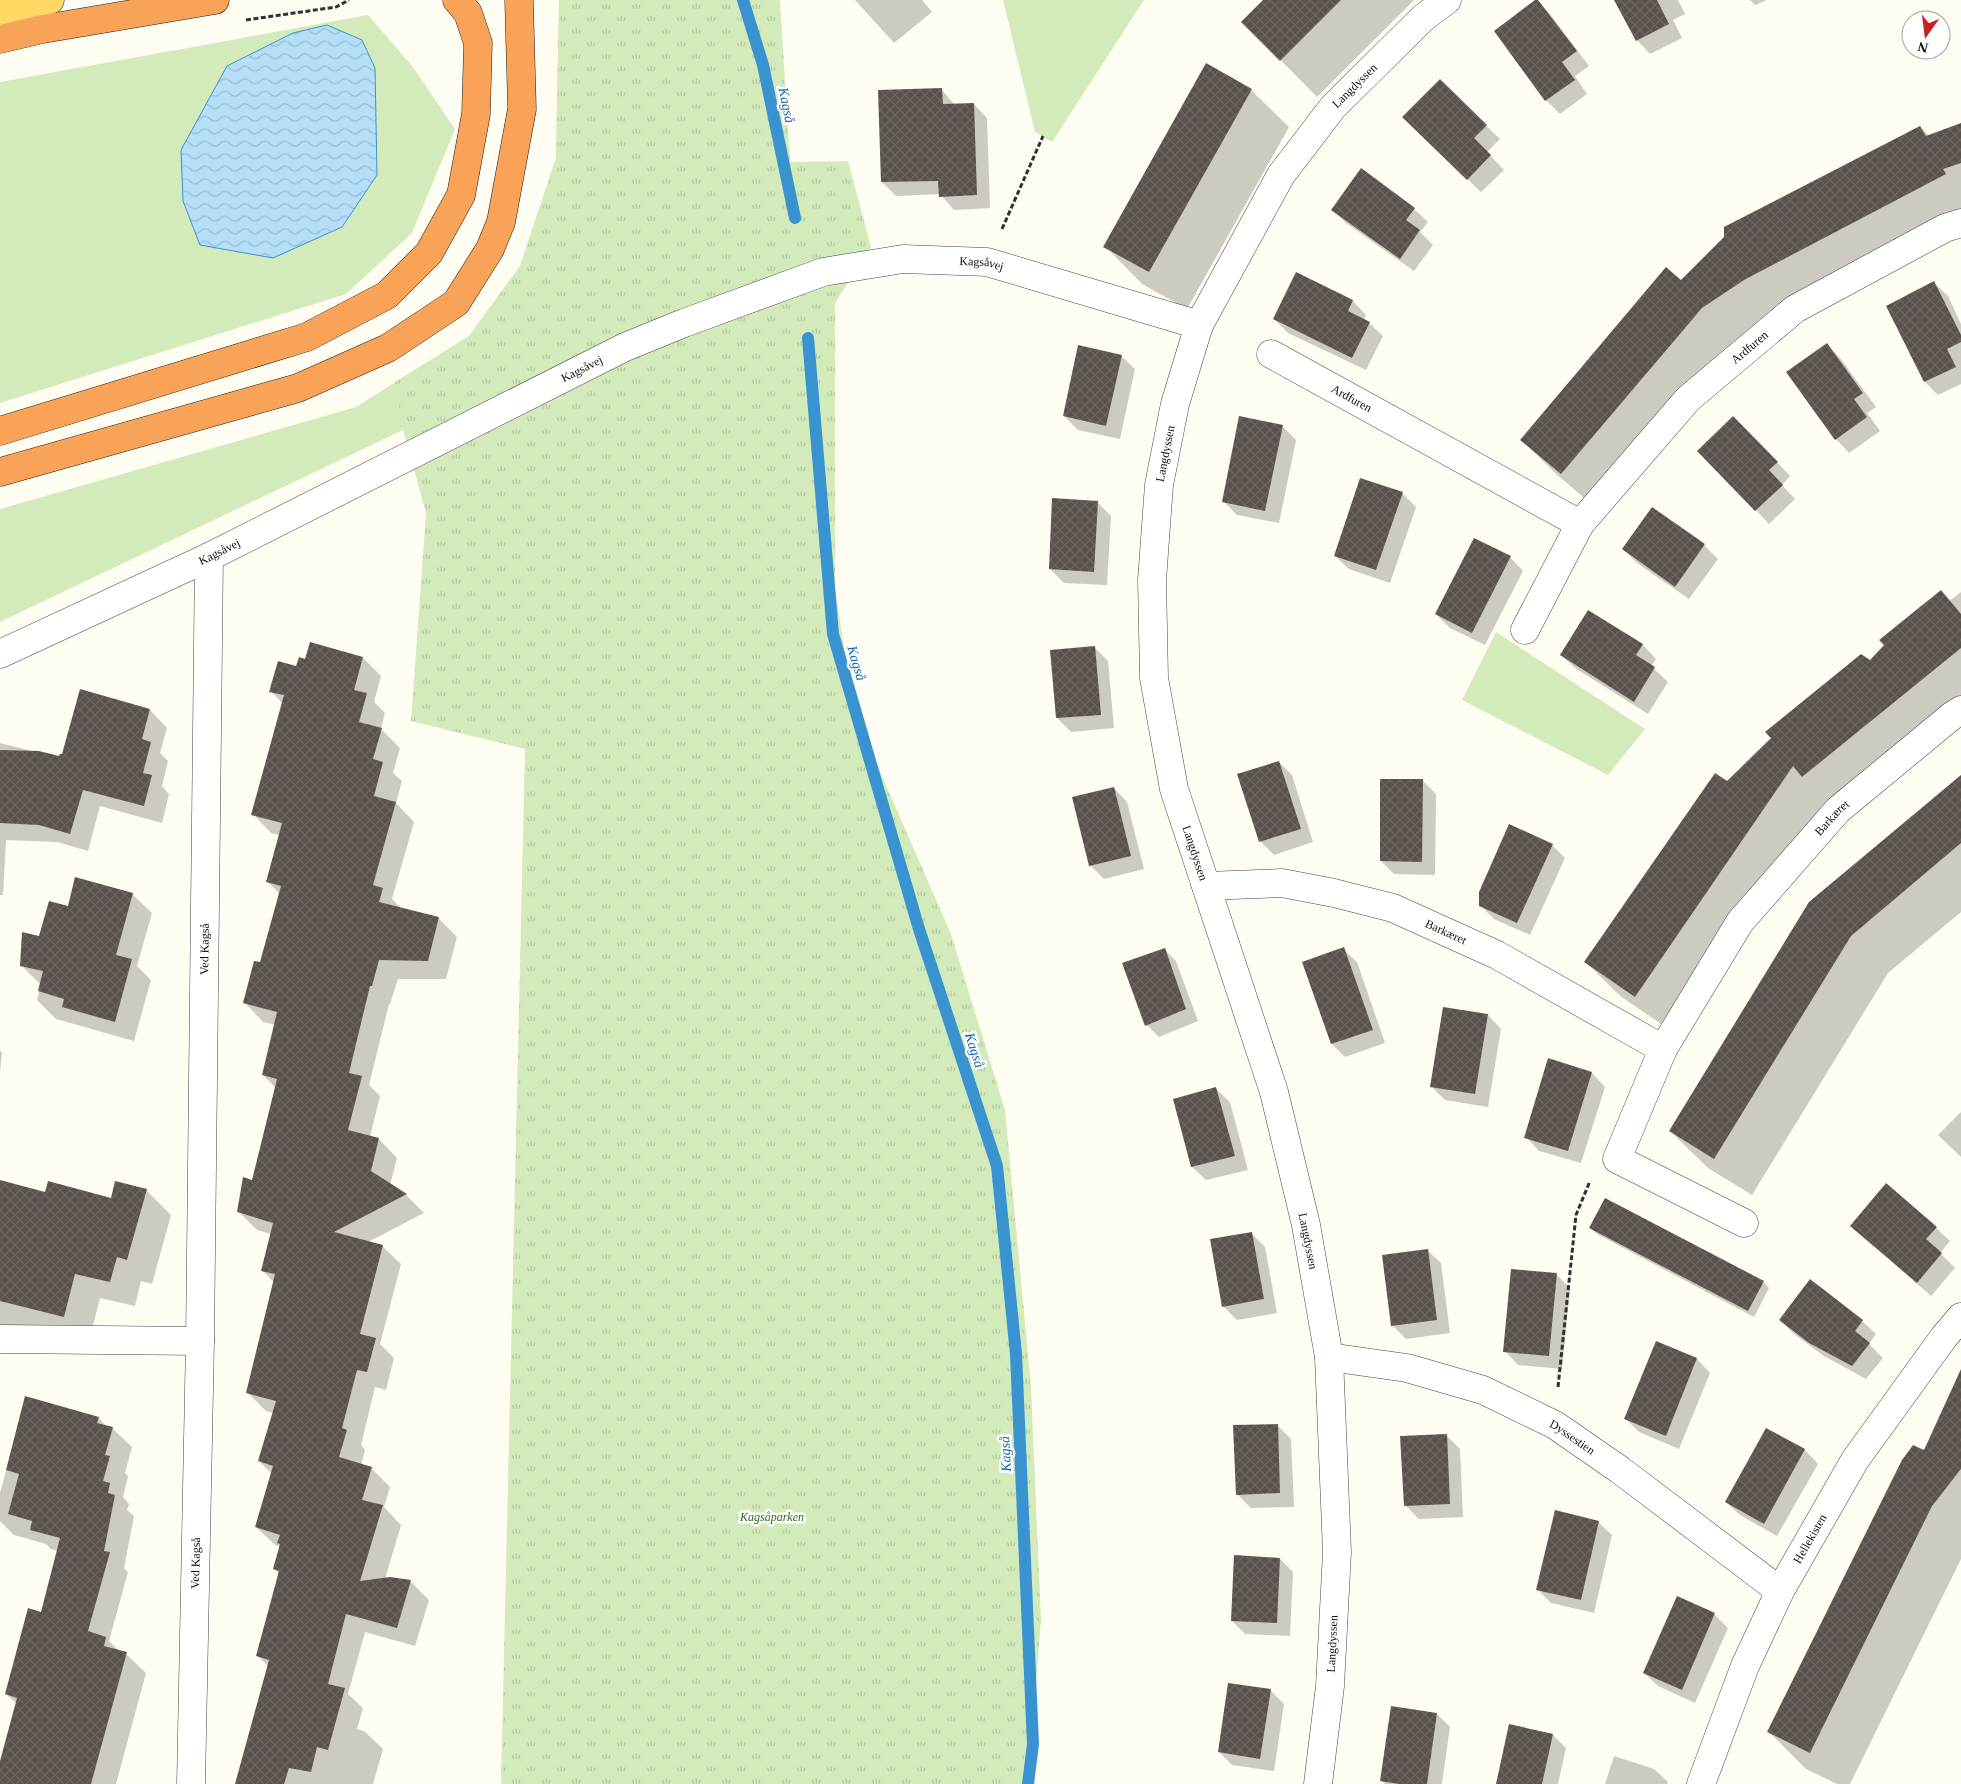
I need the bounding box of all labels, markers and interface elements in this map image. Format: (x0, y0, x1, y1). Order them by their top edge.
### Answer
north arrow (1901, 10, 1951, 60)
text: N (1916, 39, 1930, 56)
street label: Langdyssen (1329, 61, 1380, 111)
water label: Kagså (775, 85, 798, 124)
street label: Kagsåvej (959, 254, 1005, 274)
street label: Ardfuren (1728, 328, 1771, 367)
street label: Kagsåvej (559, 353, 605, 385)
street label: Ardfuren (1329, 382, 1374, 415)
street label: Langdyssen (1153, 424, 1178, 483)
street label: Kagsåvej (196, 535, 242, 568)
water label: Kagså (844, 643, 869, 682)
street label: Barkæret (1812, 796, 1852, 839)
street label: Langdyssen (1179, 824, 1211, 882)
street label: Barkæret (1423, 916, 1469, 948)
street label: Ved Kagså (197, 923, 212, 975)
water label: Kagså (962, 1030, 987, 1069)
street label: Langdyssen (1296, 1212, 1320, 1270)
street label: Dyssestien (1547, 1417, 1598, 1458)
water label: Kagså (997, 1436, 1014, 1473)
park label: Kagsåparken (739, 1510, 804, 1524)
street label: Hellekisten (1790, 1511, 1830, 1566)
street label: Ved Kagså (188, 1536, 203, 1589)
street label: Langdyssen (1324, 1615, 1341, 1673)

